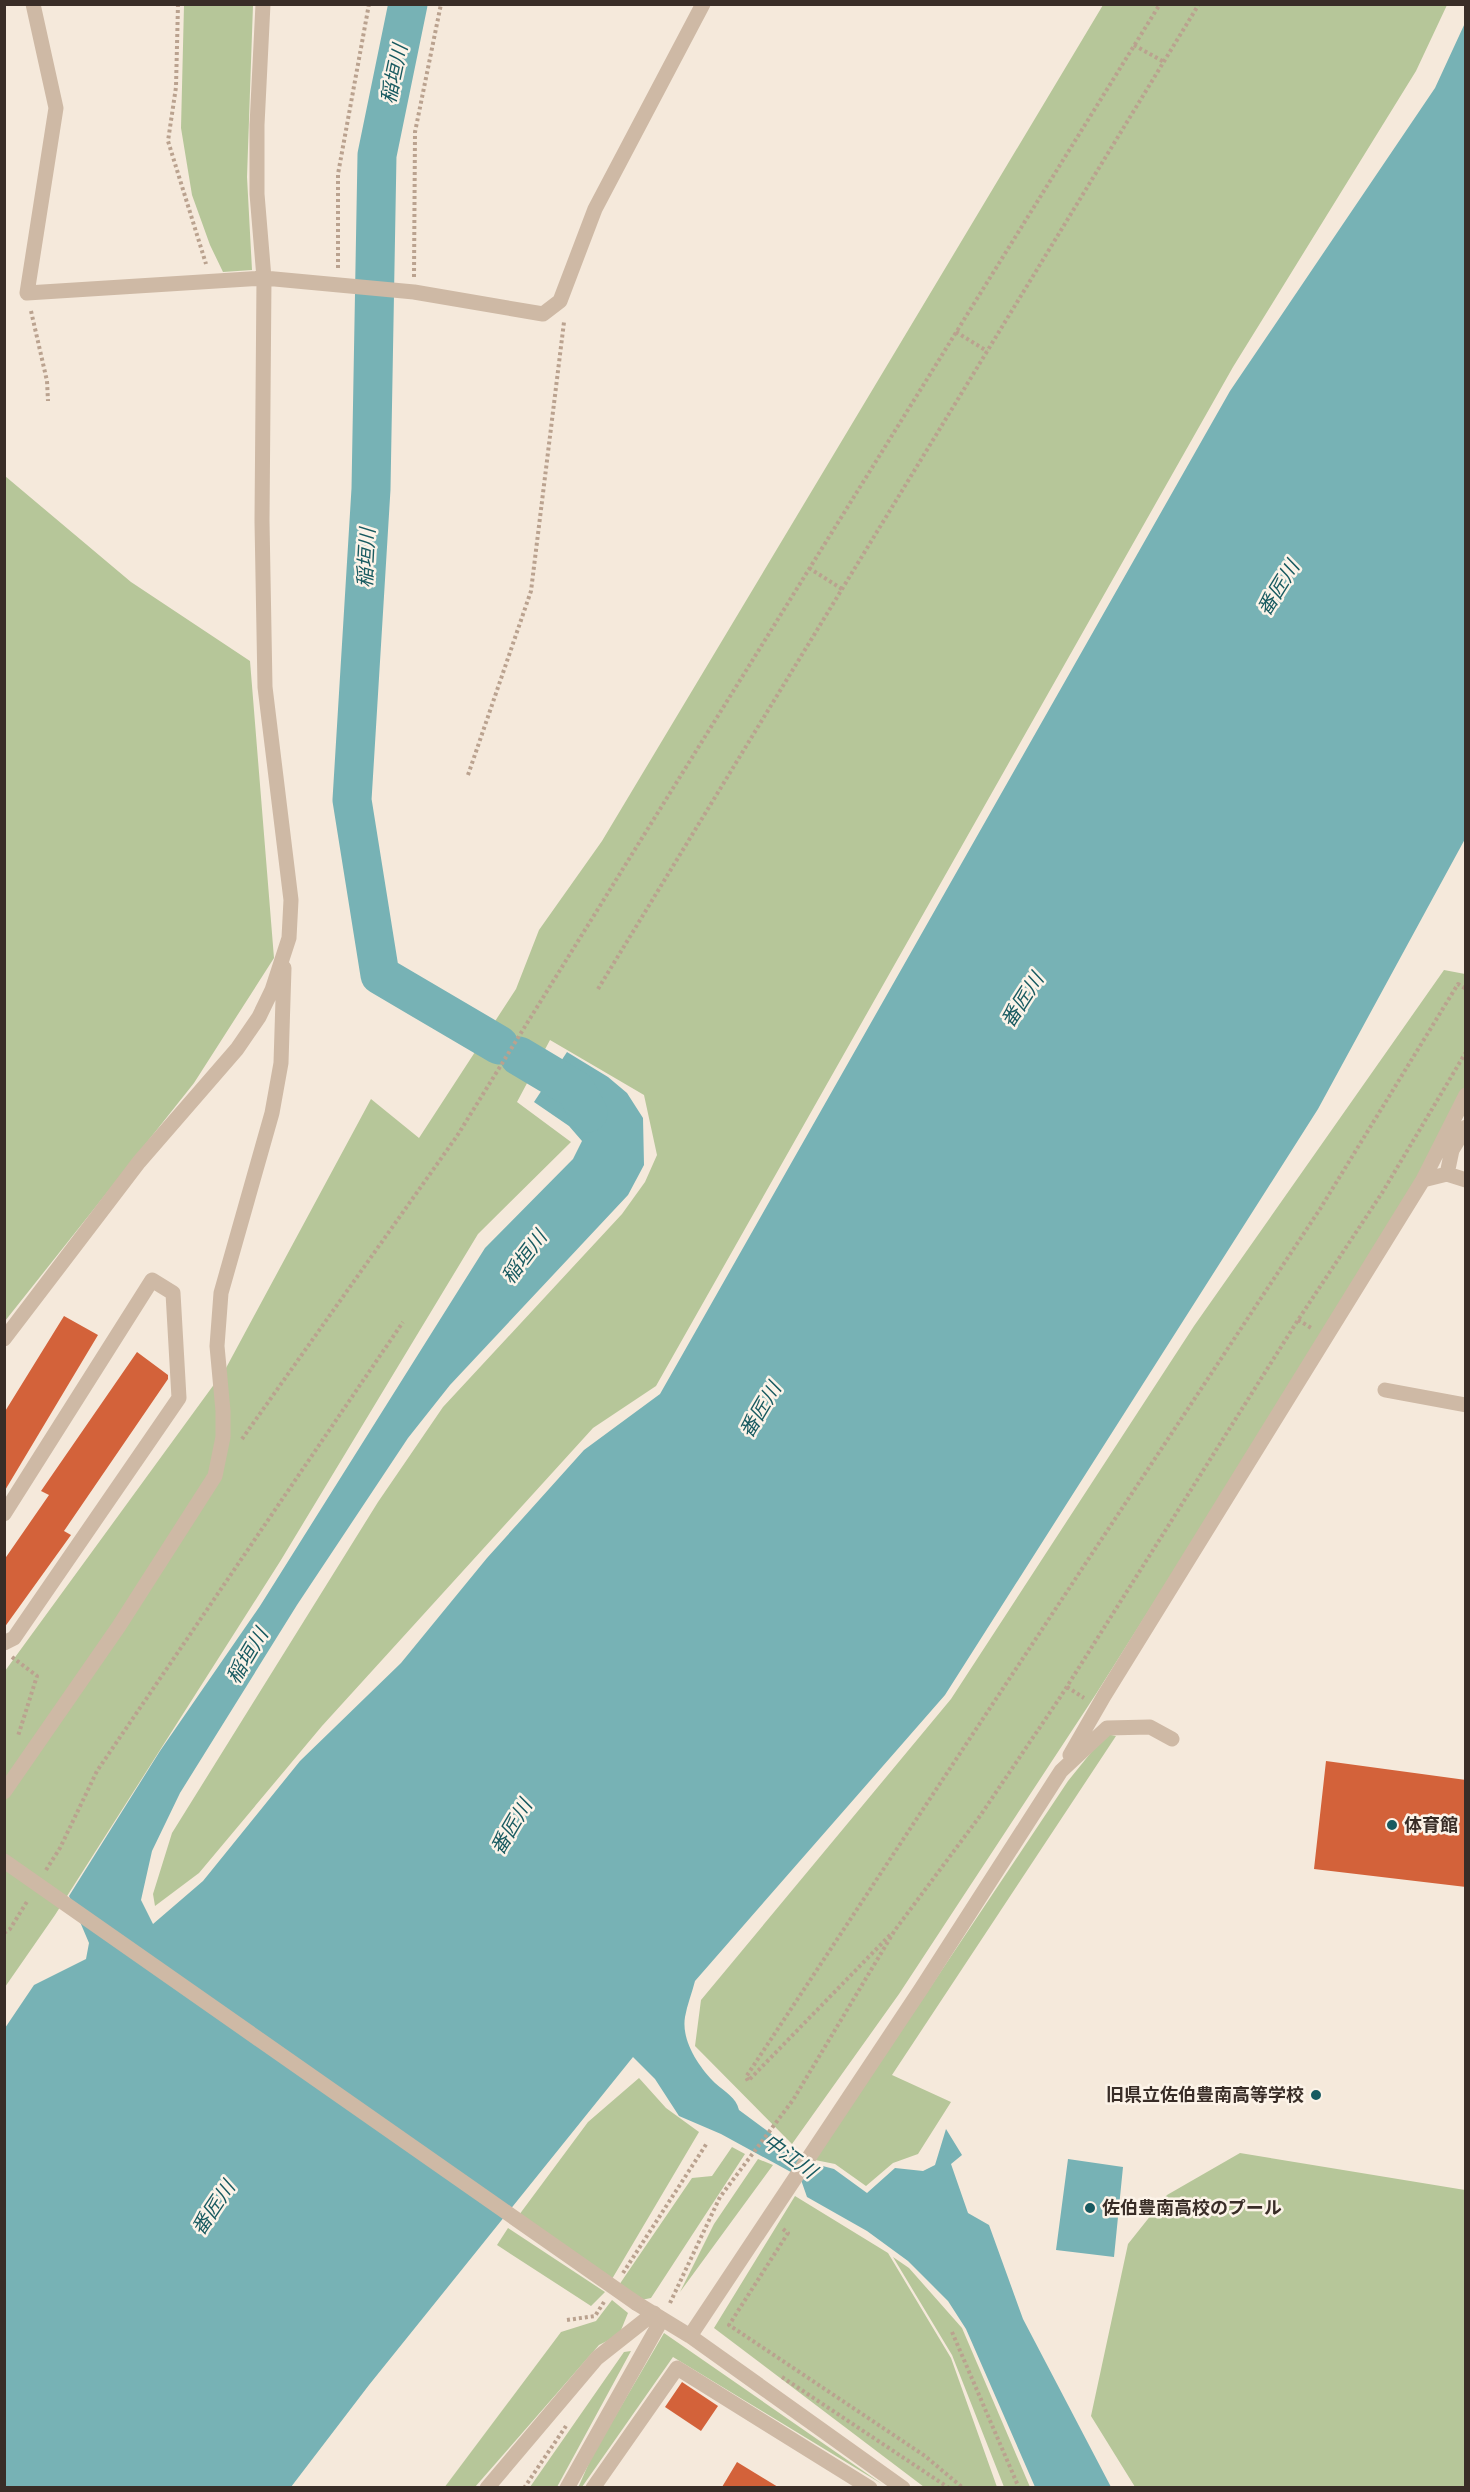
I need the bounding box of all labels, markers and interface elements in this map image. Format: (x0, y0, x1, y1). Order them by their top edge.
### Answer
water label: 稲垣川 (375, 40, 413, 106)
water label: 稲垣川 (351, 525, 381, 589)
water label: 番匠川 (1251, 554, 1306, 620)
water label: 番匠川 (995, 966, 1050, 1032)
water label: 稲垣川 (496, 1224, 554, 1289)
water label: 番匠川 (733, 1376, 788, 1442)
water label: 稲垣川 (220, 1622, 275, 1688)
water label: 番匠川 (484, 1793, 539, 1859)
place label: 体育館 (1404, 1813, 1458, 1836)
marker: 体育館 (1385, 1818, 1399, 1832)
place label: 旧県立佐伯豊南高等学校 (1106, 2083, 1304, 2106)
marker: 旧県立佐伯豊南高等学校 (1309, 2088, 1323, 2102)
water label: 中江川 (758, 2128, 824, 2185)
water label: 番匠川 (185, 2174, 242, 2240)
place label: 佐伯豊南高校のプール (1102, 2196, 1282, 2219)
marker: 佐伯豊南高校のプール (1083, 2201, 1097, 2215)

